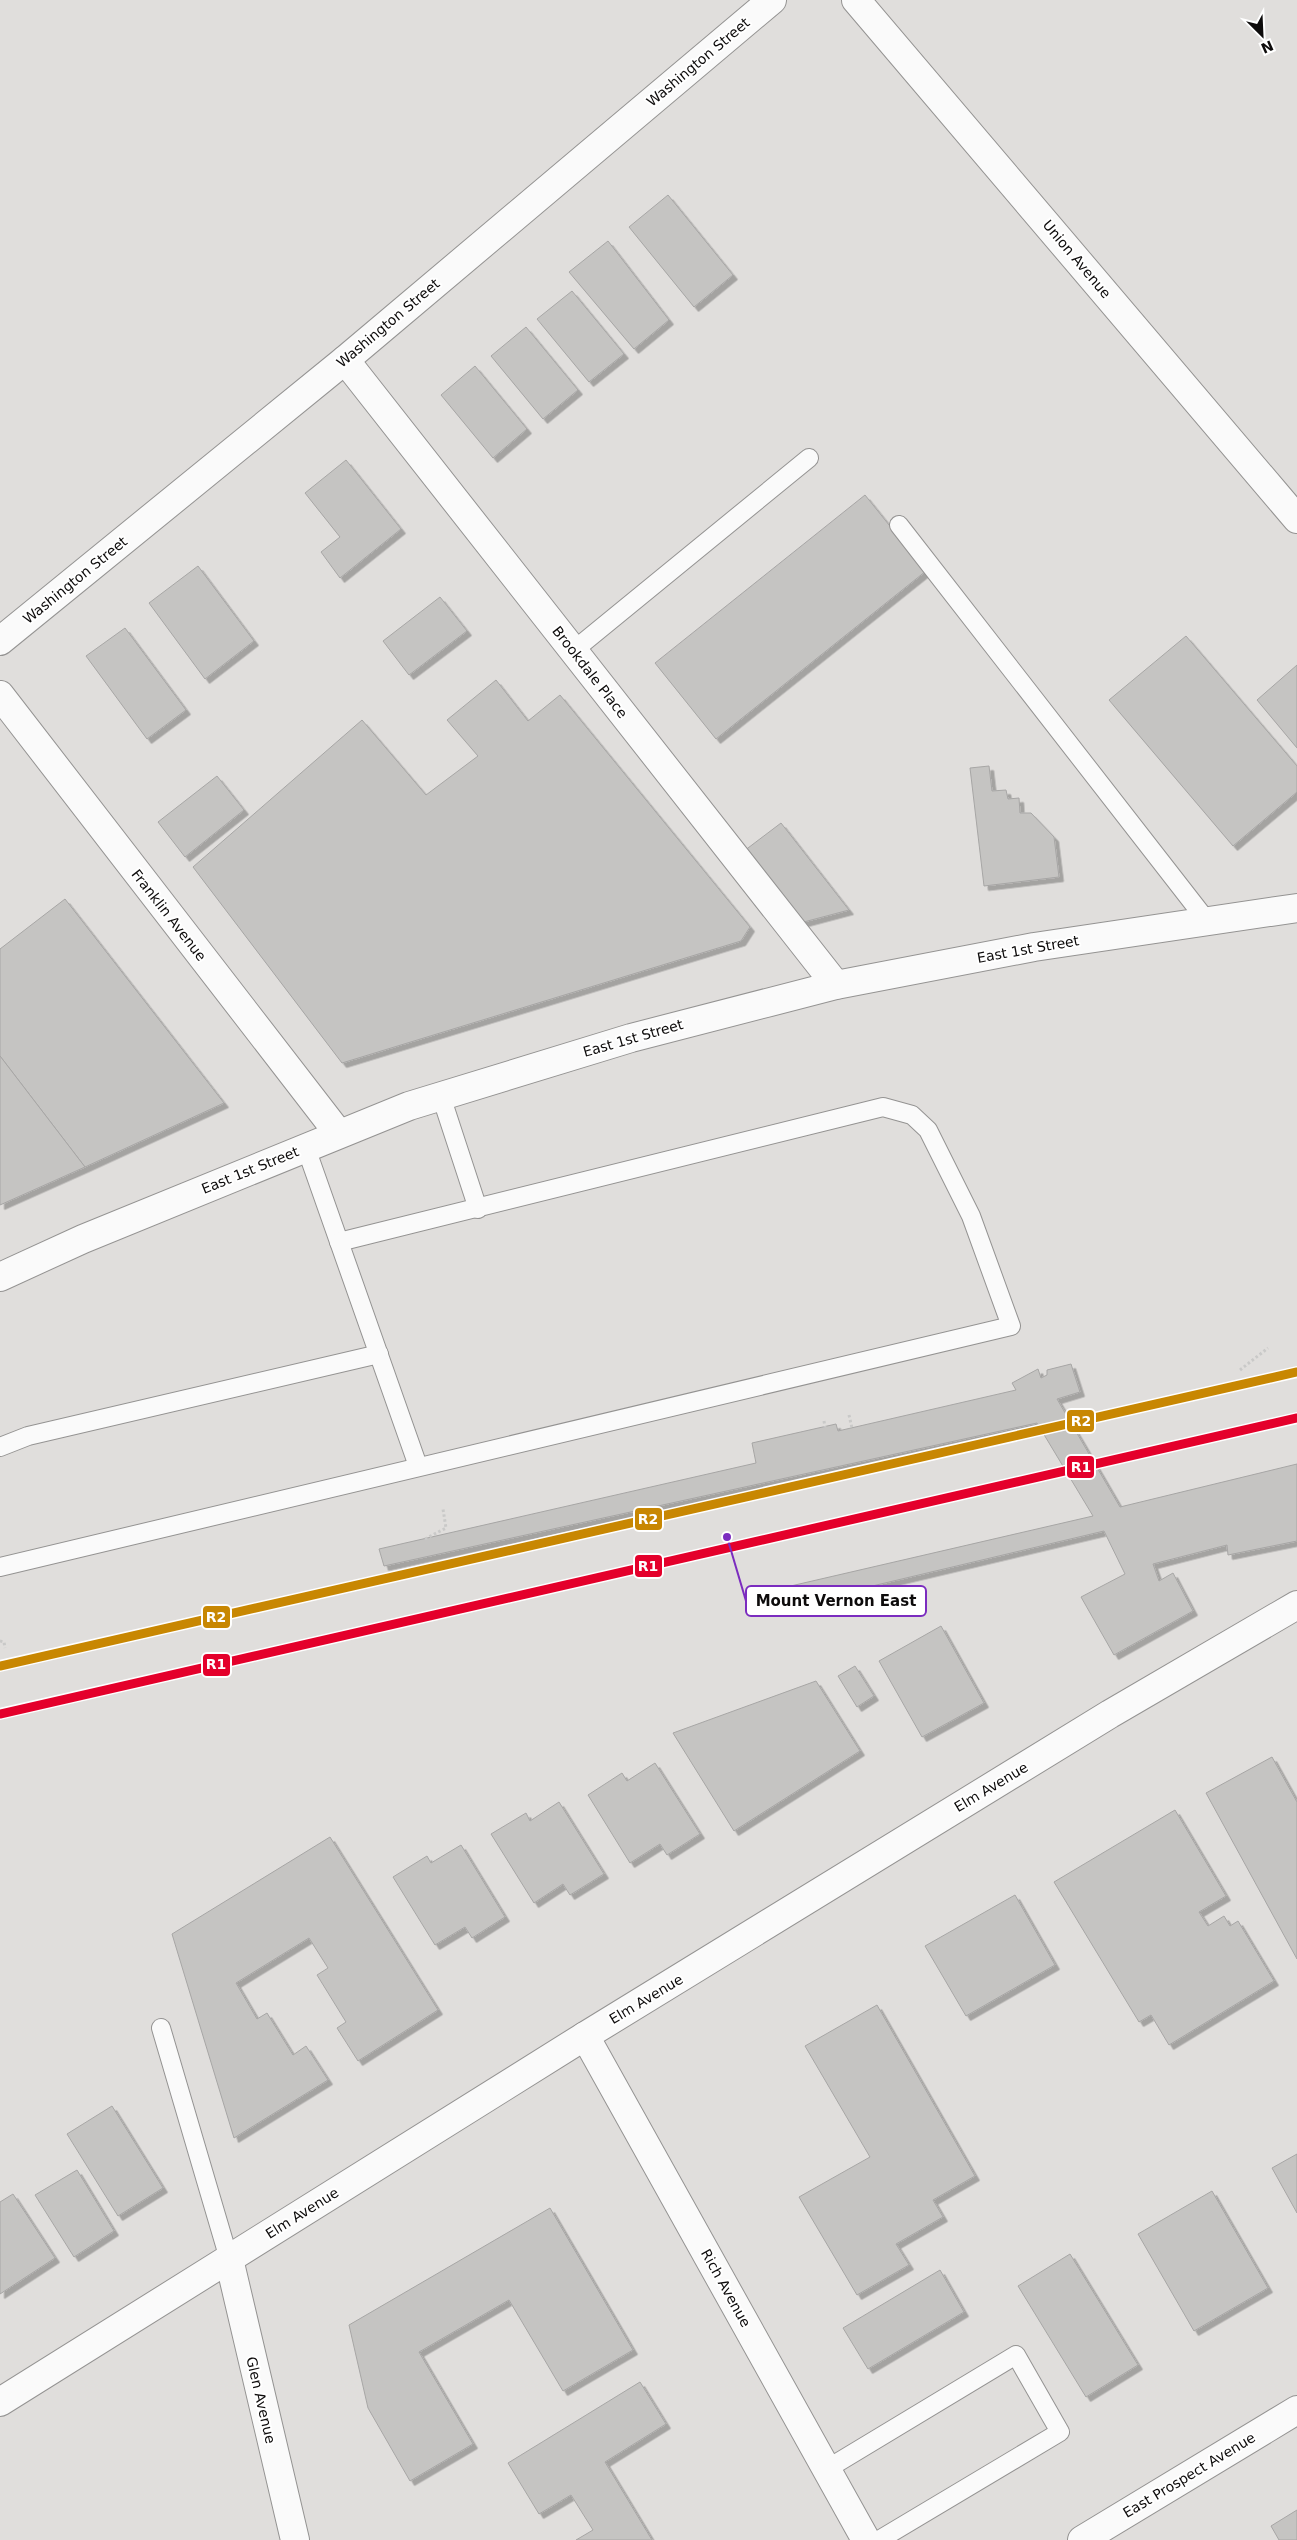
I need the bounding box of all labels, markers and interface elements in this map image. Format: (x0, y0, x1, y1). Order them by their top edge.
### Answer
north arrow (1237, 10, 1287, 60)
street label: Washington Street (643, 14, 753, 110)
text: N (1259, 37, 1276, 57)
street label: Union Avenue (1040, 217, 1114, 301)
street label: Washington Street (333, 275, 443, 371)
street label: Washington Street (20, 533, 131, 627)
street label: Brookdale Place (549, 623, 631, 721)
street label: Franklin Avenue (128, 866, 210, 964)
street label: East 1st Street (976, 932, 1081, 966)
street label: East 1st Street (581, 1016, 685, 1060)
street label: East 1st Street (199, 1143, 301, 1197)
line badge: R2 (1066, 1409, 1095, 1433)
text: R2 (1071, 1413, 1091, 1429)
line badge: R1 (1066, 1455, 1095, 1479)
text: R1 (1071, 1459, 1091, 1475)
line badge: R2 (634, 1507, 663, 1531)
text: R2 (638, 1511, 658, 1527)
line badge: R1 (634, 1554, 663, 1578)
text: R1 (638, 1558, 658, 1574)
callout: Mount Vernon East (746, 1586, 926, 1616)
text: Mount Vernon East (756, 1592, 916, 1610)
line badge: R2 (202, 1605, 231, 1629)
text: R2 (206, 1609, 226, 1625)
line badge: R1 (202, 1653, 231, 1677)
text: R1 (206, 1656, 226, 1672)
street label: Elm Avenue (951, 1759, 1031, 1815)
street label: Elm Avenue (606, 1971, 686, 2027)
street label: Elm Avenue (263, 2184, 341, 2242)
street label: Rich Avenue (698, 2246, 754, 2330)
street label: Glen Avenue (243, 2355, 279, 2445)
street label: East Prospect Avenue (1120, 2429, 1258, 2521)

